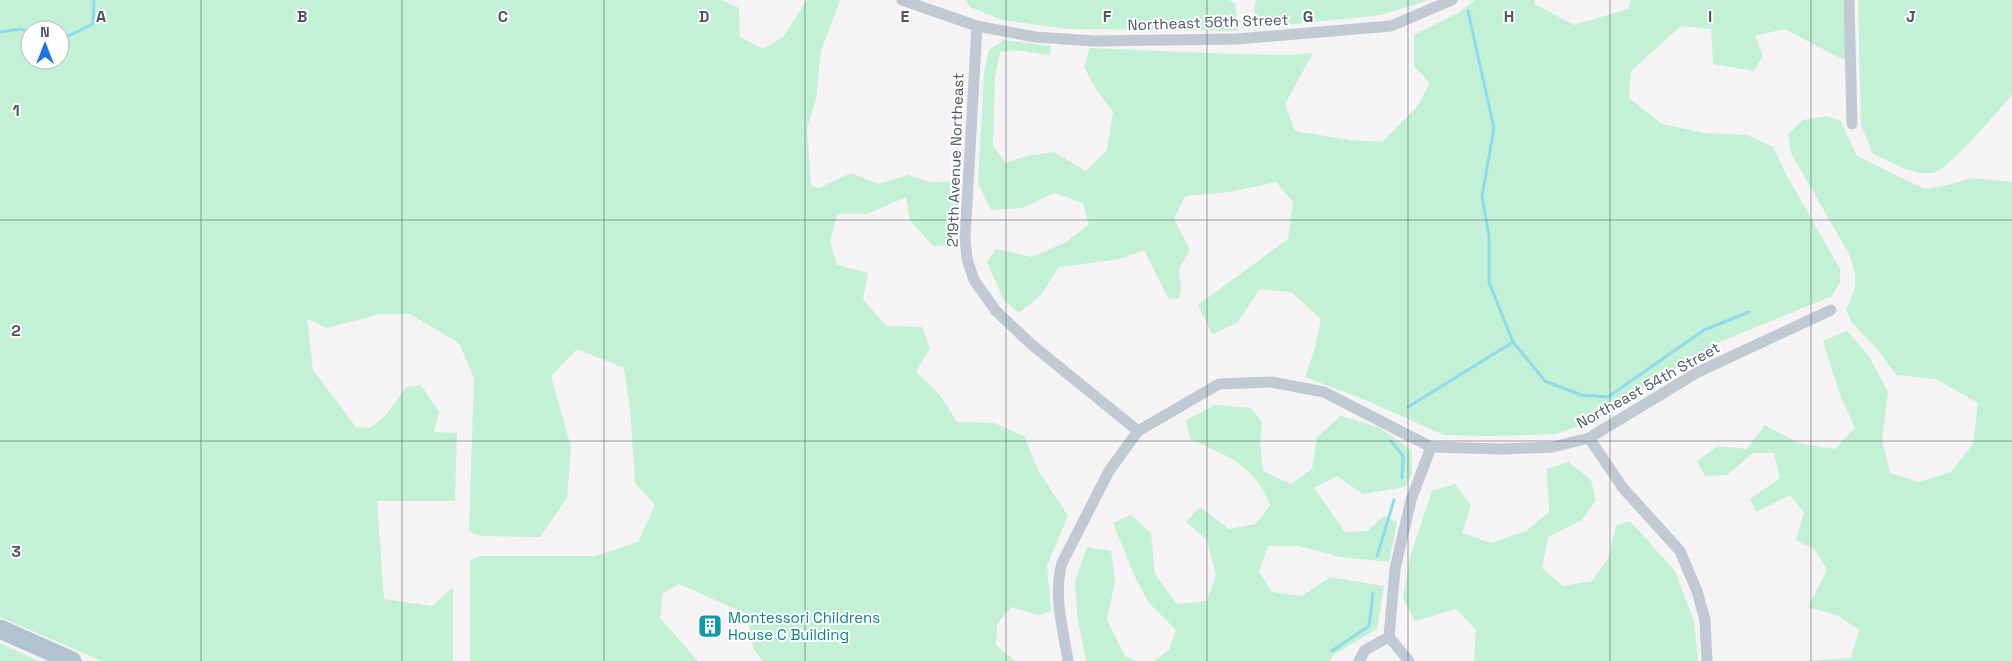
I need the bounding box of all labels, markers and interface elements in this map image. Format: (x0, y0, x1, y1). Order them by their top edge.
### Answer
text: A (96, 6, 106, 27)
text: B (297, 6, 307, 27)
text: C (498, 6, 508, 27)
text: D (699, 6, 709, 27)
text: E (901, 6, 910, 27)
text: F (1103, 6, 1112, 27)
text: G (1303, 6, 1313, 27)
text: H (1504, 6, 1514, 27)
text: I (1708, 6, 1712, 27)
text: J (1906, 6, 1916, 27)
street label: Northeast 56th Street (1127, 10, 1289, 34)
north arrow (20, 20, 70, 70)
text: N (40, 23, 50, 41)
street label: 219th Avenue Northeast (942, 73, 968, 247)
text: 1 (12, 100, 20, 121)
text: 2 (11, 320, 21, 341)
street label: Northeast 54th Street (1573, 338, 1723, 432)
text: 3 (11, 541, 21, 562)
place label: Montessori Childrens House C Building (728, 608, 880, 644)
building icon: Montessori Childrens House C Building (697, 613, 723, 639)

